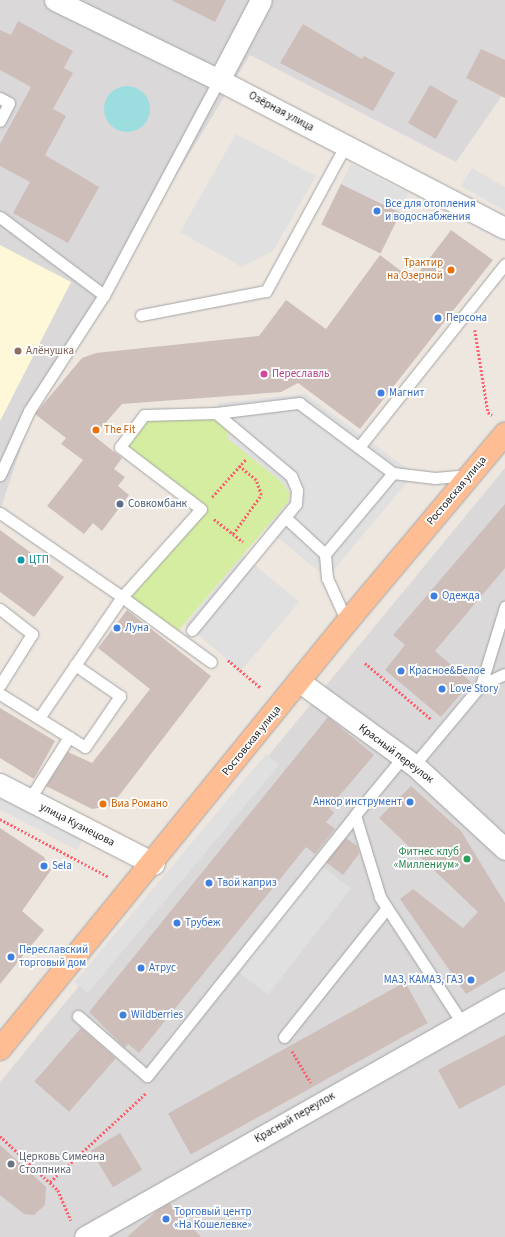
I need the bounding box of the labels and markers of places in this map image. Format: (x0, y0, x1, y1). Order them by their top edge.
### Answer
place label: Все для отопления и водоснабжения (385, 198, 476, 224)
marker: Все для отопления и водоснабжения (372, 206, 382, 216)
place label: Трактир на Озерной (387, 257, 443, 283)
marker: Трактир на Озерной (446, 265, 456, 275)
place label: Персона (446, 311, 487, 325)
marker: Персона (433, 313, 443, 323)
place label: Алёнушка (26, 344, 74, 358)
marker: Алёнушка (13, 346, 23, 356)
place label: Переславль (272, 367, 329, 381)
marker: Переславль (259, 369, 269, 379)
place label: Магнит (389, 386, 425, 400)
marker: Магнит (376, 388, 386, 398)
place label: The Fit (104, 423, 135, 437)
marker: The Fit (91, 425, 101, 435)
place label: Совкомбанк (128, 497, 187, 511)
marker: Совкомбанк (115, 499, 125, 509)
place label: ЦТП (29, 553, 49, 567)
marker: ЦТП (16, 555, 26, 565)
place label: Одежда (442, 589, 480, 603)
marker: Одежда (429, 591, 439, 601)
place label: Луна (125, 621, 149, 635)
marker: Луна (112, 623, 122, 633)
place label: Красное&Белое (409, 664, 485, 678)
marker: Красное&Белое (396, 666, 406, 676)
place label: Love Story (450, 682, 498, 696)
marker: Love Story (437, 684, 447, 694)
place label: Анкор инструмент (313, 795, 402, 809)
place label: Виа Романо (111, 797, 168, 811)
marker: Анкор инструмент (405, 797, 415, 807)
marker: Виа Романо (98, 799, 108, 809)
place label: Фитнес клуб «Миллениум» (394, 846, 459, 872)
marker: Фитнес клуб «Миллениум» (462, 854, 472, 864)
place label: Sela (52, 859, 72, 873)
marker: Sela (39, 861, 49, 871)
place label: Твой каприз (217, 876, 277, 890)
marker: Твой каприз (204, 878, 214, 888)
place label: Трубеж (185, 916, 221, 930)
marker: Трубеж (172, 918, 182, 928)
place label: Переславский торговый дом (19, 944, 88, 970)
marker: Переславский торговый дом (6, 952, 16, 962)
place label: Атрус (149, 961, 176, 975)
marker: Атрус (136, 963, 146, 973)
place label: МАЗ, КАМАЗ, ГАЗ (384, 973, 463, 987)
marker: МАЗ, КАМАЗ, ГАЗ (466, 975, 476, 985)
place label: Wildberries (131, 1008, 183, 1022)
marker: Wildberries (118, 1010, 128, 1020)
place label: Церковь Симеона Столпника (19, 1151, 105, 1177)
marker: Церковь Симеона Столпника (6, 1159, 16, 1169)
place label: Торговый центр «На Кошелевке» (174, 1206, 252, 1232)
marker: Торговый центр «На Кошелевке» (161, 1214, 171, 1224)

